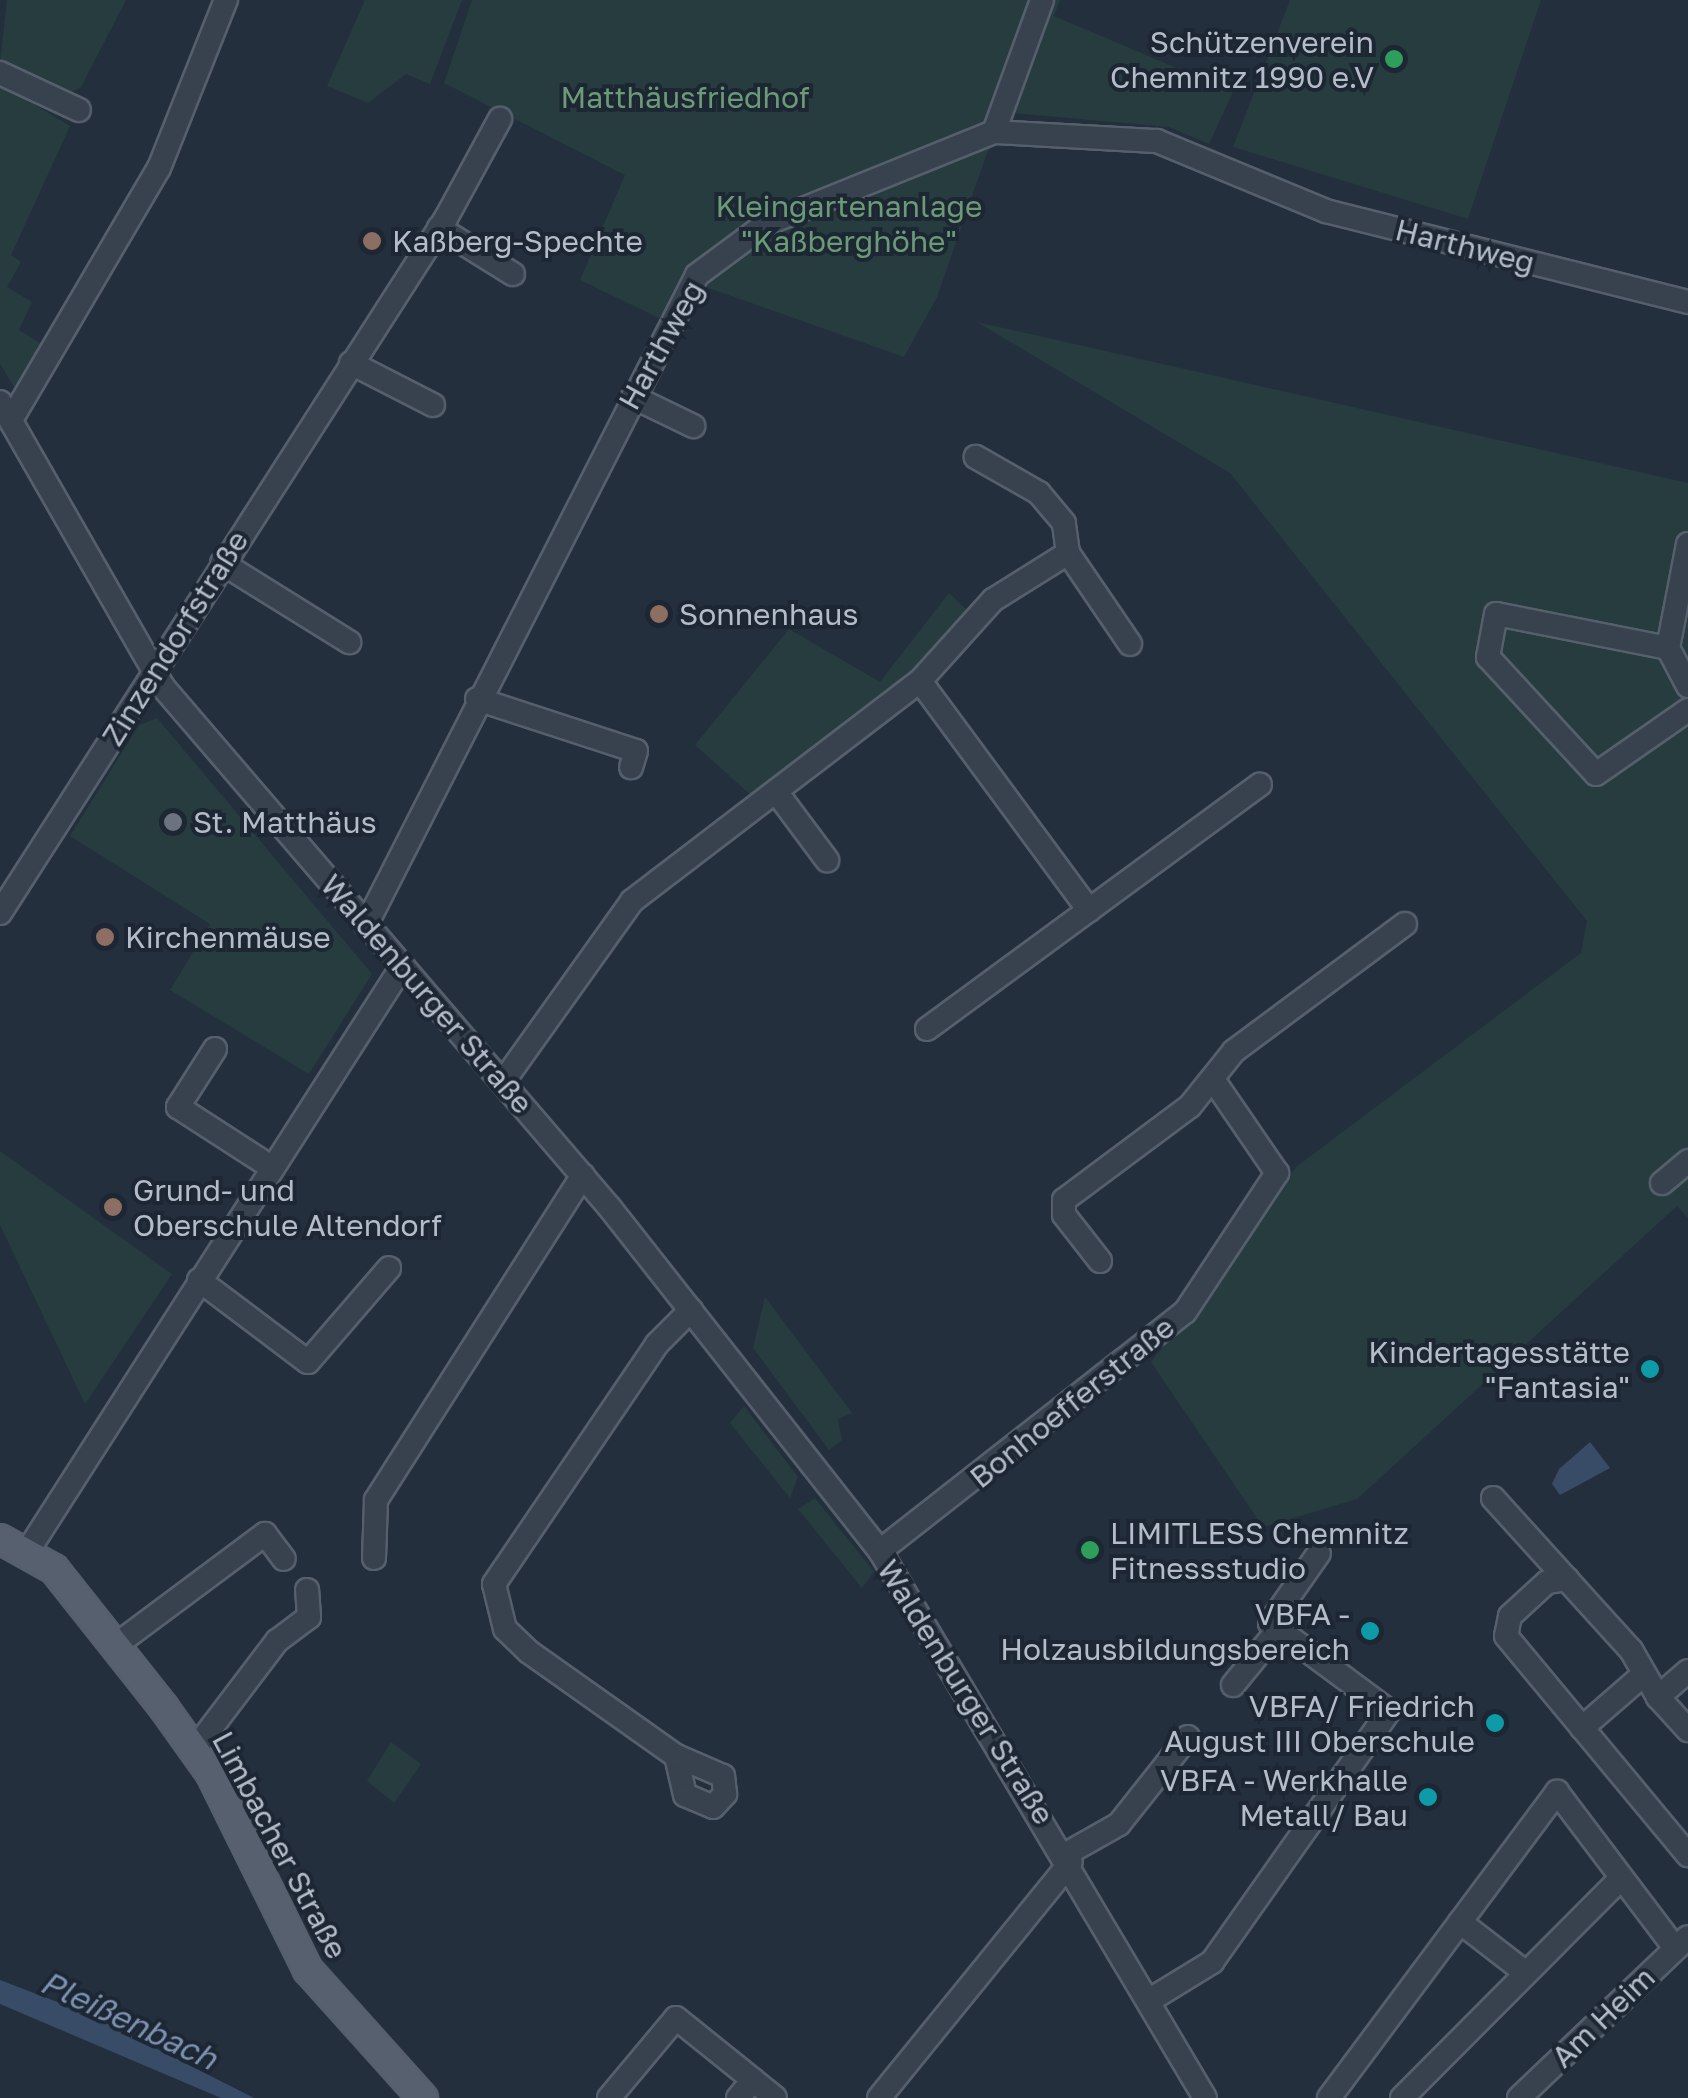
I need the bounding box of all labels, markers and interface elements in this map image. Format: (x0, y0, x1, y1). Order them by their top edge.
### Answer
place label: Schützenverein Chemnitz 1990 e.V (1110, 24, 1374, 94)
marker: Schützenverein Chemnitz 1990 e.V (1383, 48, 1405, 70)
park label: Matthäusfriedhof (560, 79, 810, 115)
park label: Kleingartenanlage "Kaßberghöhe" (716, 188, 982, 258)
street label: Harthweg (1392, 211, 1538, 281)
place label: Kaßberg-Spechte (392, 223, 643, 259)
marker: Kaßberg-Spechte (361, 230, 383, 252)
street label: Harthweg (611, 274, 711, 416)
street label: Zinzendorfstraße (94, 524, 256, 752)
place label: Sonnenhaus (679, 596, 858, 632)
marker: Sonnenhaus (648, 603, 670, 625)
place label: St. Matthäus (193, 804, 377, 840)
marker: St. Matthäus (162, 811, 184, 833)
street label: Waldenburger Straße (313, 867, 541, 1121)
place label: Kirchenmäuse (125, 919, 331, 955)
marker: Kirchenmäuse (94, 926, 116, 948)
place label: Grund- und Oberschule Altendorf (133, 1172, 442, 1242)
marker: Grund- und Oberschule Altendorf (102, 1196, 124, 1218)
street label: Bonhoefferstraße (963, 1309, 1181, 1495)
place label: Kindertagesstätte "Fantasia" (1368, 1334, 1630, 1404)
marker: Kindertagesstätte "Fantasia" (1639, 1358, 1661, 1380)
place label: LIMITLESS Chemnitz Fitnessstudio (1110, 1515, 1409, 1586)
marker: LIMITLESS Chemnitz Fitnessstudio (1079, 1539, 1101, 1561)
street label: Waldenburger Straße (870, 1553, 1062, 1831)
place label: VBFA - Holzausbildungsbereich (1000, 1596, 1350, 1666)
marker: VBFA - Holzausbildungsbereich (1359, 1620, 1381, 1642)
place label: VBFA/ Friedrich August III Oberschule (1164, 1688, 1475, 1758)
marker: VBFA/ Friedrich August III Oberschule (1484, 1712, 1506, 1734)
street label: Limbacher Straße (205, 1725, 355, 1965)
place label: VBFA - Werkhalle Metall/ Bau (1160, 1762, 1408, 1832)
marker: VBFA - Werkhalle Metall/ Bau (1417, 1786, 1439, 1808)
street label: Am Heim (1544, 1959, 1662, 2075)
water label: Pleißenbach (35, 1963, 223, 2077)

